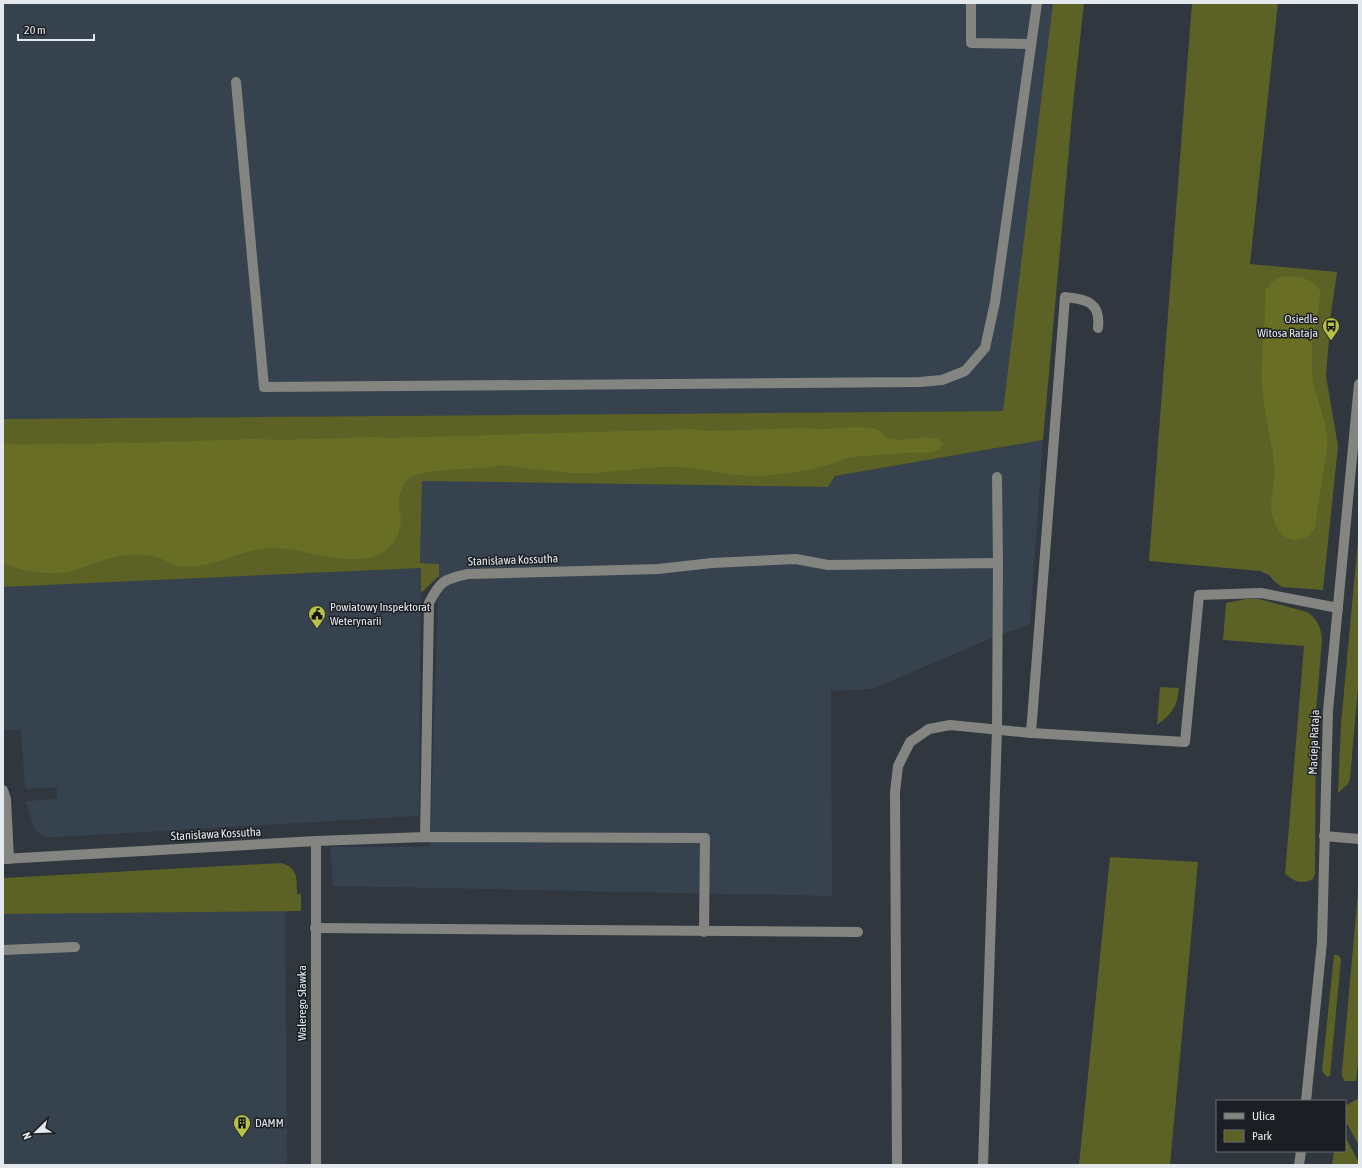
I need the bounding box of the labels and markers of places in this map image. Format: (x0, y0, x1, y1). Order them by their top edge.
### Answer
place label: Osiedle Witosa Rataja (1257, 312, 1318, 340)
bus stop icon: Osiedle Witosa Rataja (1321, 316, 1341, 341)
place label: Powiatowy Inspektorat Weterynarii (330, 600, 431, 628)
public building icon: Powiatowy Inspektorat Weterynarii (307, 604, 327, 629)
building icon: DAMM (232, 1113, 252, 1138)
place label: DAMM (255, 1116, 284, 1130)

